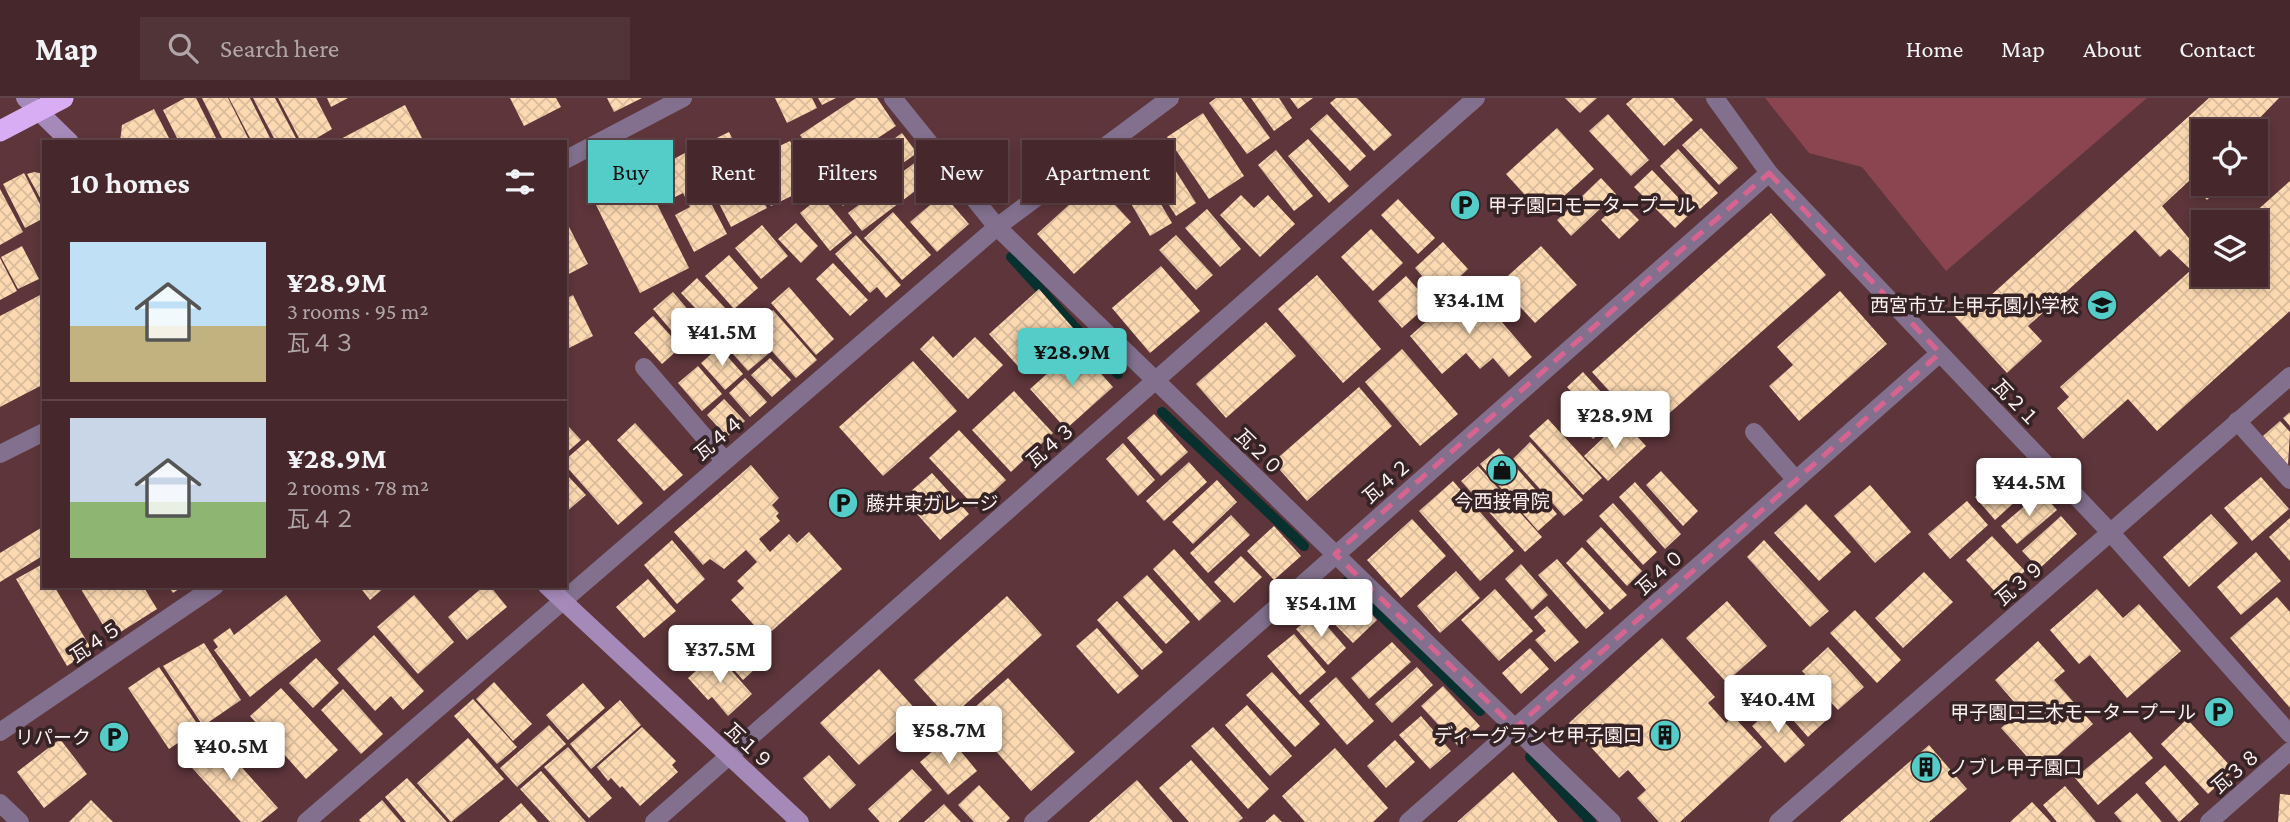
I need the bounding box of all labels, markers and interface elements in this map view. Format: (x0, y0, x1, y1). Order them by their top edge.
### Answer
search box (140, 17, 630, 80)
icon: search (164, 29, 202, 67)
text: Map (35, 30, 98, 67)
text: Search here (220, 34, 339, 63)
text: Home (1906, 35, 1963, 62)
text: Map (2001, 35, 2045, 62)
text: About (2083, 35, 2141, 62)
text: Contact (2179, 35, 2255, 62)
map controls (2191, 119, 2268, 287)
button: locate (2191, 119, 2268, 196)
chip: Buy (588, 140, 673, 203)
chip: Rent (687, 140, 779, 203)
chip: Filters (793, 140, 902, 203)
chip: New (916, 140, 1008, 203)
chip: Apartment (1022, 140, 1174, 203)
icon: filters (501, 163, 539, 201)
text: 10 homes (70, 166, 190, 199)
parking icon: 甲子園口モータープール (1448, 188, 1482, 222)
place label: 甲子園口モータープール (1488, 195, 1696, 216)
button: layers (2191, 210, 2268, 287)
text: ¥28.9M (287, 265, 387, 298)
icon: home (126, 270, 210, 354)
pin: ¥34.1M (1412, 276, 1526, 336)
text: ¥34.1M (1433, 286, 1505, 312)
school or university icon: 西宮市立上甲子園小学校 (2085, 288, 2119, 322)
place label: 西宮市立上甲子園小学校 (1870, 295, 2079, 316)
text: 3 rooms · 95 m² (287, 298, 428, 324)
pin: ¥41.5M (665, 308, 779, 368)
text: ¥41.5M (687, 318, 757, 344)
pin: ¥28.9M (1015, 328, 1129, 388)
text: 瓦４３ (287, 330, 356, 356)
text: ¥28.9M (1034, 338, 1110, 364)
street label: 瓦２１ (1989, 375, 2043, 431)
pin: ¥28.9M (1558, 392, 1672, 451)
text: ¥28.9M (1577, 401, 1653, 427)
street label: 瓦４４ (690, 412, 748, 464)
street label: 瓦４３ (1023, 418, 1079, 472)
street label: 瓦２０ (1231, 425, 1287, 479)
text: ¥28.9M (287, 441, 387, 474)
icon: home (126, 446, 210, 530)
shop icon: 今西接骨院 (1485, 453, 1519, 487)
street label: 瓦４２ (1359, 454, 1415, 508)
pin: ¥44.5M (1972, 458, 2086, 518)
text: ¥44.5M (1992, 468, 2066, 494)
text: 2 rooms · 78 m² (287, 474, 429, 500)
parking icon: 藤井東ガレージ (826, 486, 860, 520)
place label: 今西接骨院 (1454, 491, 1550, 512)
place label: 藤井東ガレージ (866, 493, 999, 514)
text: 瓦４２ (287, 506, 356, 532)
street label: 瓦４０ (1632, 545, 1688, 599)
street label: 瓦３９ (1992, 556, 2048, 610)
pin: ¥54.1M (1264, 580, 1378, 639)
text: ¥54.1M (1285, 589, 1357, 615)
street label: 瓦４５ (66, 617, 126, 667)
pin: ¥37.5M (663, 626, 777, 685)
text: ¥37.5M (684, 635, 756, 661)
pin: ¥40.4M (1721, 676, 1835, 735)
text: ¥40.4M (1740, 685, 1816, 711)
parking icon: 甲子園口三木モータープール (2202, 695, 2236, 729)
place label: 甲子園口三木モータープール (1950, 702, 2196, 723)
pin: ¥58.7M (892, 706, 1006, 766)
text: ¥58.7M (912, 716, 986, 742)
building icon: ディーグランセ甲子園口 (1648, 718, 1682, 752)
street label: 瓦１９ (721, 719, 777, 773)
parking icon: リパーク (97, 720, 131, 754)
pin: ¥40.5M (174, 722, 288, 782)
place label: ディーグランセ甲子園口 (1434, 725, 1642, 746)
place label: リパーク (15, 727, 91, 748)
text: ¥40.5M (194, 732, 268, 758)
street label: 瓦３８ (2208, 744, 2264, 798)
building icon: ノブレ甲子園口 (1909, 750, 1943, 784)
place label: ノブレ甲子園口 (1949, 757, 2082, 778)

